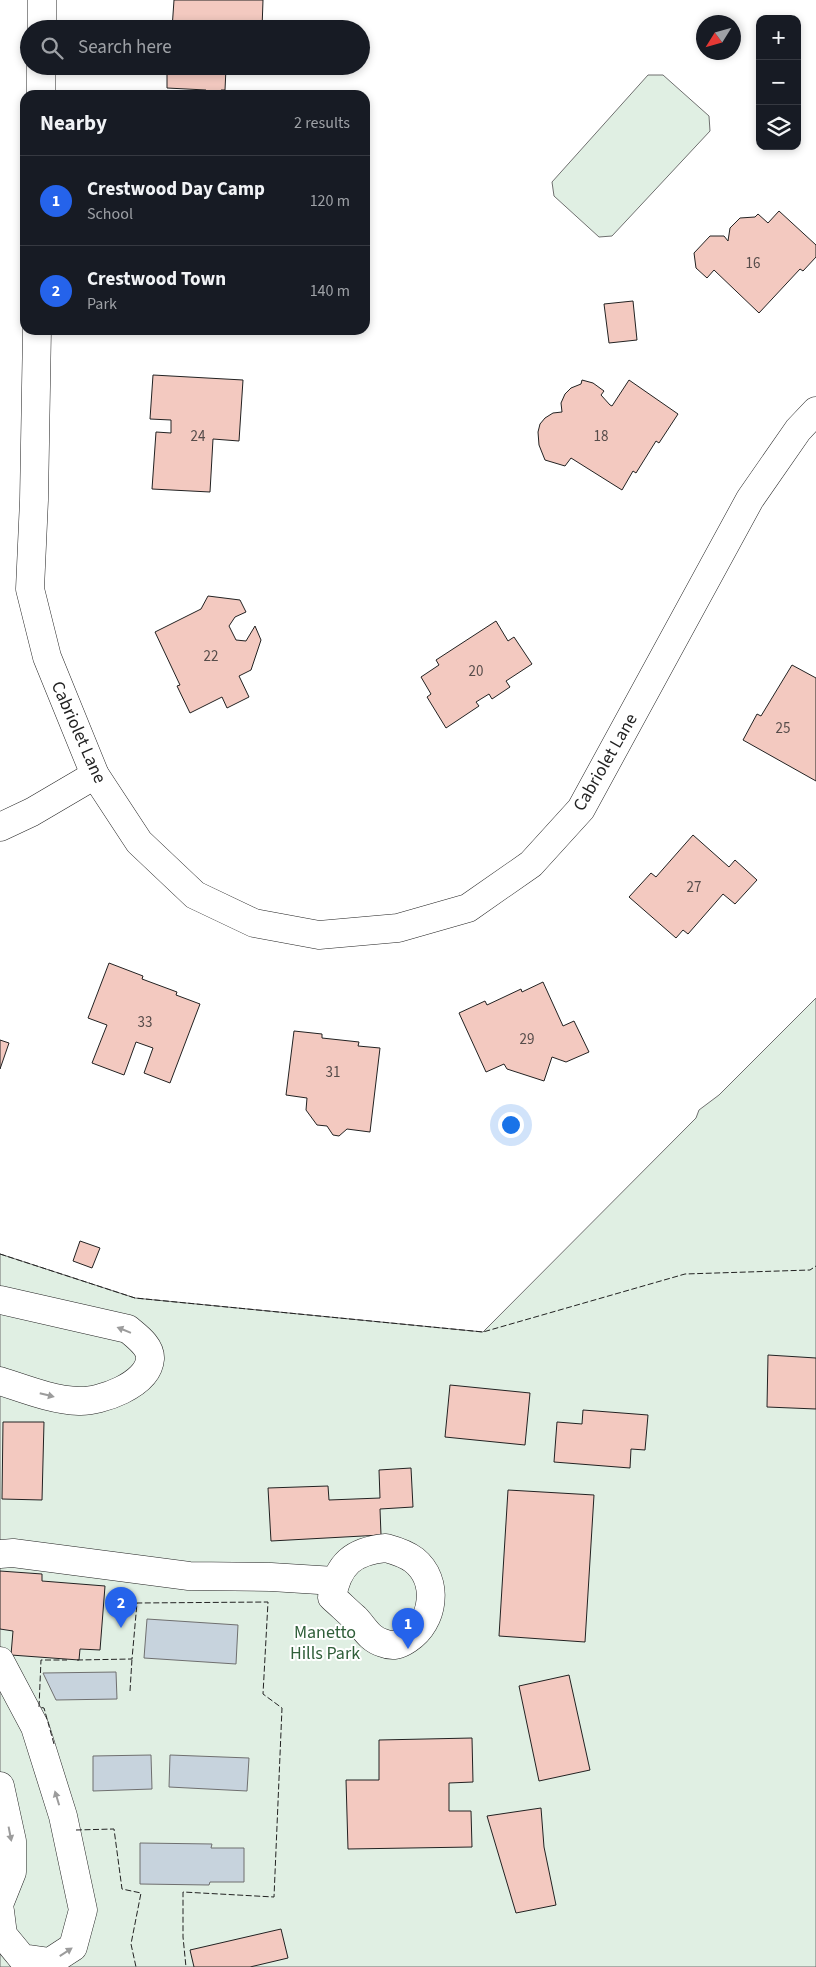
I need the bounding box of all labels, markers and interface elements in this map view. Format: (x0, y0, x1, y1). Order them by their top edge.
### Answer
north arrow (696, 15, 741, 60)
map controls (756, 15, 801, 150)
button: + (756, 15, 801, 60)
search box (20, 20, 370, 75)
icon: search (38, 34, 66, 62)
text: Search here (78, 34, 172, 61)
button: − (756, 60, 801, 105)
button: layers (756, 105, 801, 150)
text: Nearby (40, 108, 107, 138)
text: 2 results (294, 112, 350, 134)
text: Crestwood Day Camp (87, 176, 265, 203)
text: 1 (52, 190, 60, 212)
text: 120 m (310, 190, 350, 212)
text: School (87, 203, 133, 225)
house number: 16 (746, 253, 760, 274)
text: Crestwood Town (87, 266, 226, 293)
text: 2 (52, 280, 60, 302)
text: 140 m (310, 280, 350, 302)
text: Park (87, 293, 117, 315)
house number: 24 (191, 426, 206, 447)
house number: 18 (594, 426, 608, 447)
house number: 22 (204, 646, 218, 667)
house number: 20 (469, 661, 483, 682)
street label: Cabriolet Lane (45, 677, 112, 787)
street label: Cabriolet Lane (567, 709, 644, 816)
house number: 25 (776, 718, 790, 739)
house number: 27 (687, 877, 701, 898)
house number: 33 (138, 1012, 152, 1033)
house number: 29 (520, 1029, 534, 1050)
house number: 31 (326, 1062, 340, 1083)
your location (498, 1112, 524, 1138)
one-way arrow (117, 1325, 132, 1334)
one-way arrow (39, 1391, 54, 1399)
pin: 2 (105, 1587, 137, 1628)
pin: 1 (392, 1608, 424, 1649)
park label: Manetto Hills Park (290, 1620, 360, 1666)
one-way arrow (53, 1790, 61, 1805)
one-way arrow (7, 1826, 15, 1842)
one-way arrow (59, 1947, 72, 1957)

